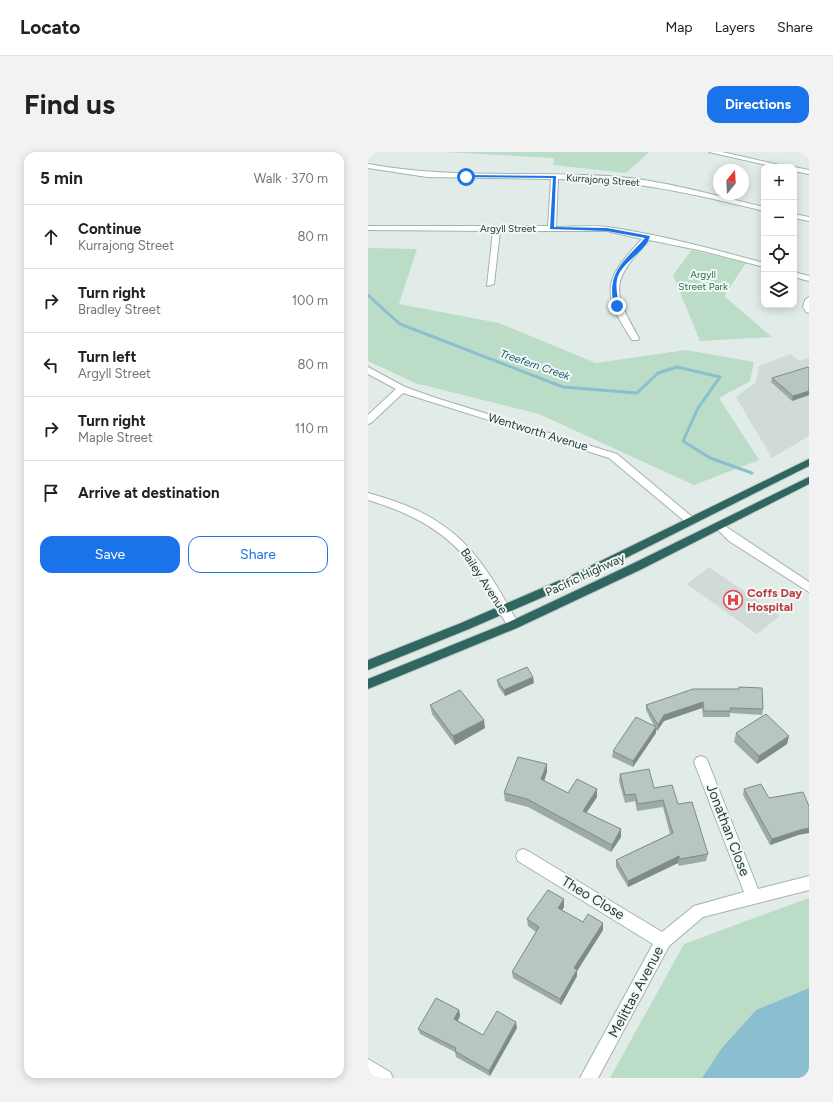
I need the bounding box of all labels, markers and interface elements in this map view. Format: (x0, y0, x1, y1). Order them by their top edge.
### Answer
text: Locato (20, 16, 80, 39)
text: Map (665, 19, 693, 36)
text: Layers (715, 19, 755, 36)
text: Share (777, 19, 813, 36)
button: Directions (707, 86, 809, 123)
text: Find us (24, 87, 115, 121)
north arrow (713, 164, 749, 200)
map controls (761, 164, 797, 308)
button: + (761, 164, 797, 200)
text: 5 min (40, 168, 83, 188)
route start (457, 168, 475, 186)
text: Walk · 370 m (254, 171, 328, 186)
street label: Kurrajong Street (566, 171, 641, 189)
button: − (761, 200, 797, 236)
text: Continue (78, 220, 141, 238)
street label: Argyll Street (480, 222, 536, 235)
icon: ahead (40, 226, 62, 248)
text: 80 m (297, 229, 328, 244)
button: locate (761, 236, 797, 272)
text: Kurrajong Street (78, 238, 174, 253)
park label: Argyll Street Park (678, 268, 728, 293)
button: layers (761, 272, 797, 308)
text: Turn right (78, 284, 146, 302)
icon: right (40, 290, 62, 312)
text: 100 m (292, 293, 328, 308)
route end (608, 297, 626, 315)
text: Bradley Street (78, 302, 161, 317)
water label: Treefern Creek (498, 347, 572, 383)
text: Turn left (78, 348, 136, 366)
icon: left (40, 354, 62, 376)
text: 80 m (297, 357, 328, 372)
text: Argyll Street (78, 366, 151, 381)
street label: Wentworth Avenue (486, 410, 590, 454)
text: Turn right (78, 412, 146, 430)
icon: right (40, 418, 62, 440)
text: 110 m (295, 421, 328, 436)
text: Maple Street (78, 430, 153, 445)
icon: arrive (40, 482, 62, 504)
text: Arrive at destination (78, 484, 219, 502)
button: Save (40, 536, 180, 573)
button: Share (188, 536, 328, 573)
street label: Bailey Avenue (458, 546, 511, 617)
street label: Pacific Highway (543, 550, 628, 600)
place label: Coffs Day Hospital (747, 586, 802, 614)
hospital icon: Coffs Day Hospital (722, 589, 744, 611)
street label: Jonathan Close (703, 782, 753, 879)
street label: Theo Close (559, 873, 628, 924)
street label: Melittas Avenue (605, 943, 667, 1041)

